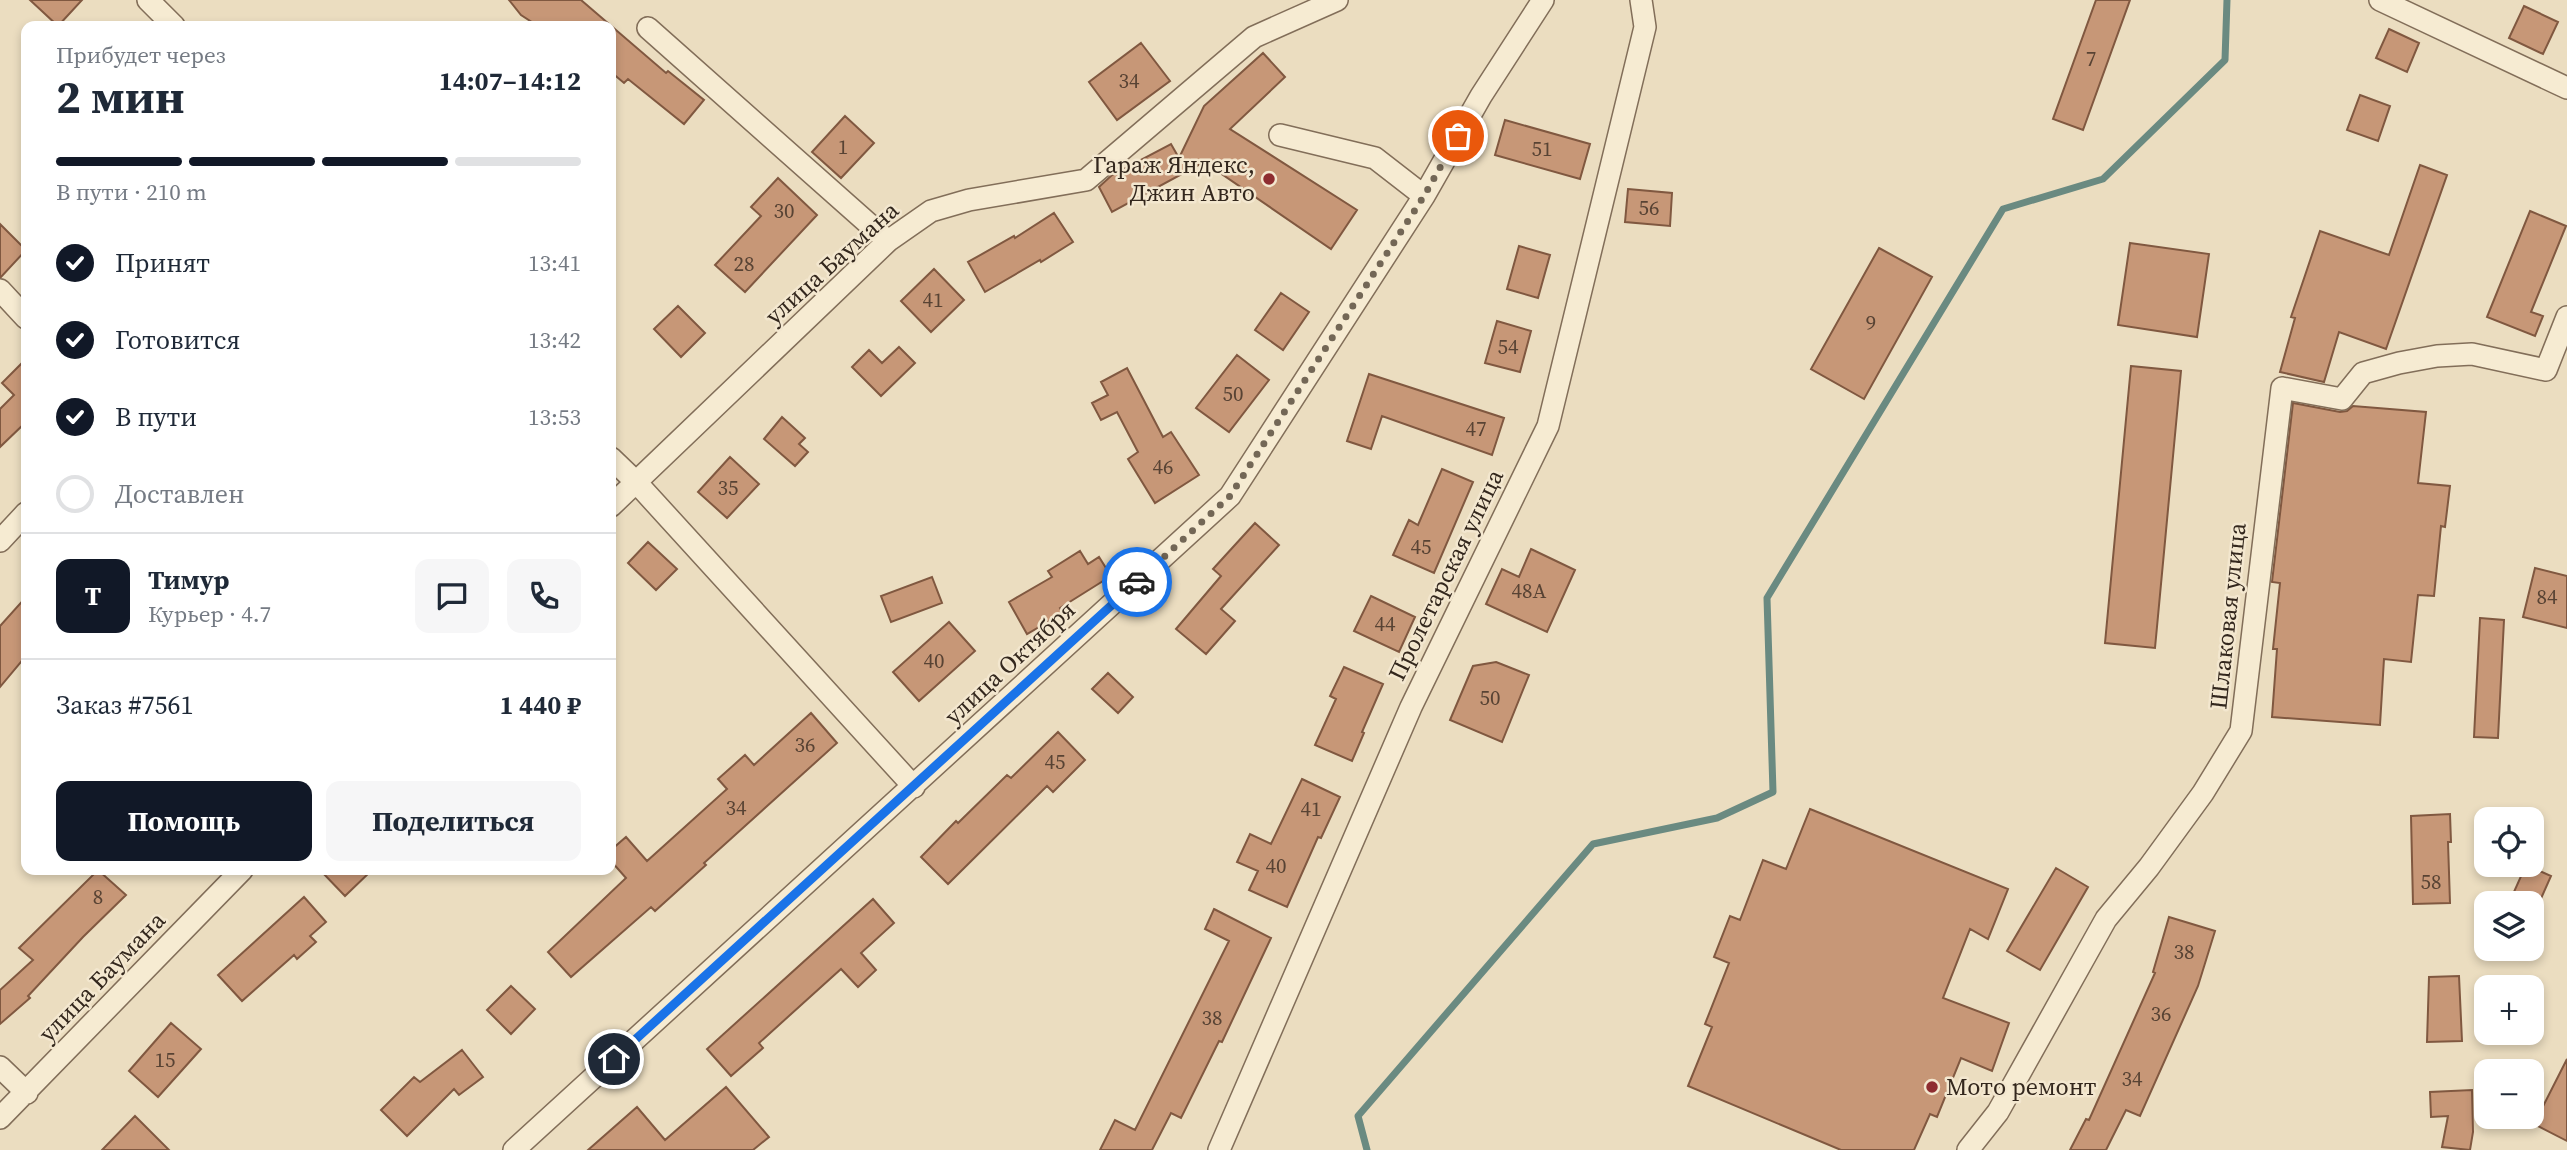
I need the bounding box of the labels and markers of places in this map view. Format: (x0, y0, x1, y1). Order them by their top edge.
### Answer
pin (1428, 106, 1488, 166)
place label: Гараж Яндекс, Джин Авто (1093, 148, 1255, 209)
marker: Гараж Яндекс, Джин Авто (1261, 171, 1277, 187)
pin (584, 1029, 644, 1089)
place label: Мото ремонт (1946, 1070, 2097, 1103)
marker: Мото ремонт (1924, 1079, 1940, 1095)

